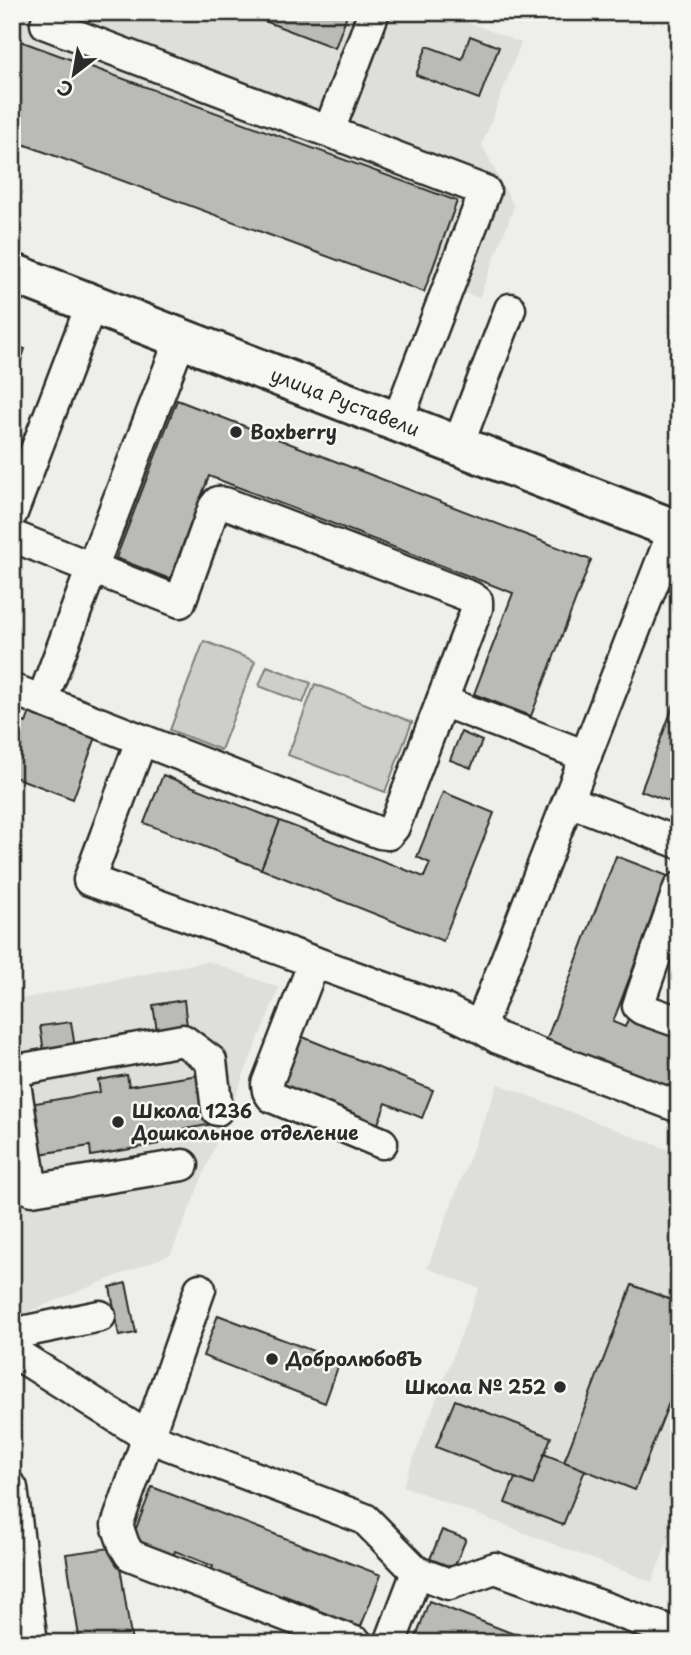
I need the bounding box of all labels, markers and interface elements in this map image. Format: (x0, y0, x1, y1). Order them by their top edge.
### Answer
north arrow (38, 38, 108, 108)
text: С (51, 74, 78, 105)
street label: улица Руставели (267, 359, 424, 442)
place label: Boxberry (250, 417, 337, 445)
marker: Boxberry (228, 424, 244, 440)
place label: Школа 1236 Дошкольное отделение (131, 1096, 359, 1146)
marker: Школа 1236 Дошкольное отделение (110, 1114, 126, 1130)
place label: ДобролюбовЪ (285, 1344, 422, 1372)
marker: ДобролюбовЪ (264, 1351, 280, 1367)
place label: Школа № 252 (405, 1372, 546, 1400)
marker: Школа № 252 (552, 1379, 568, 1395)

